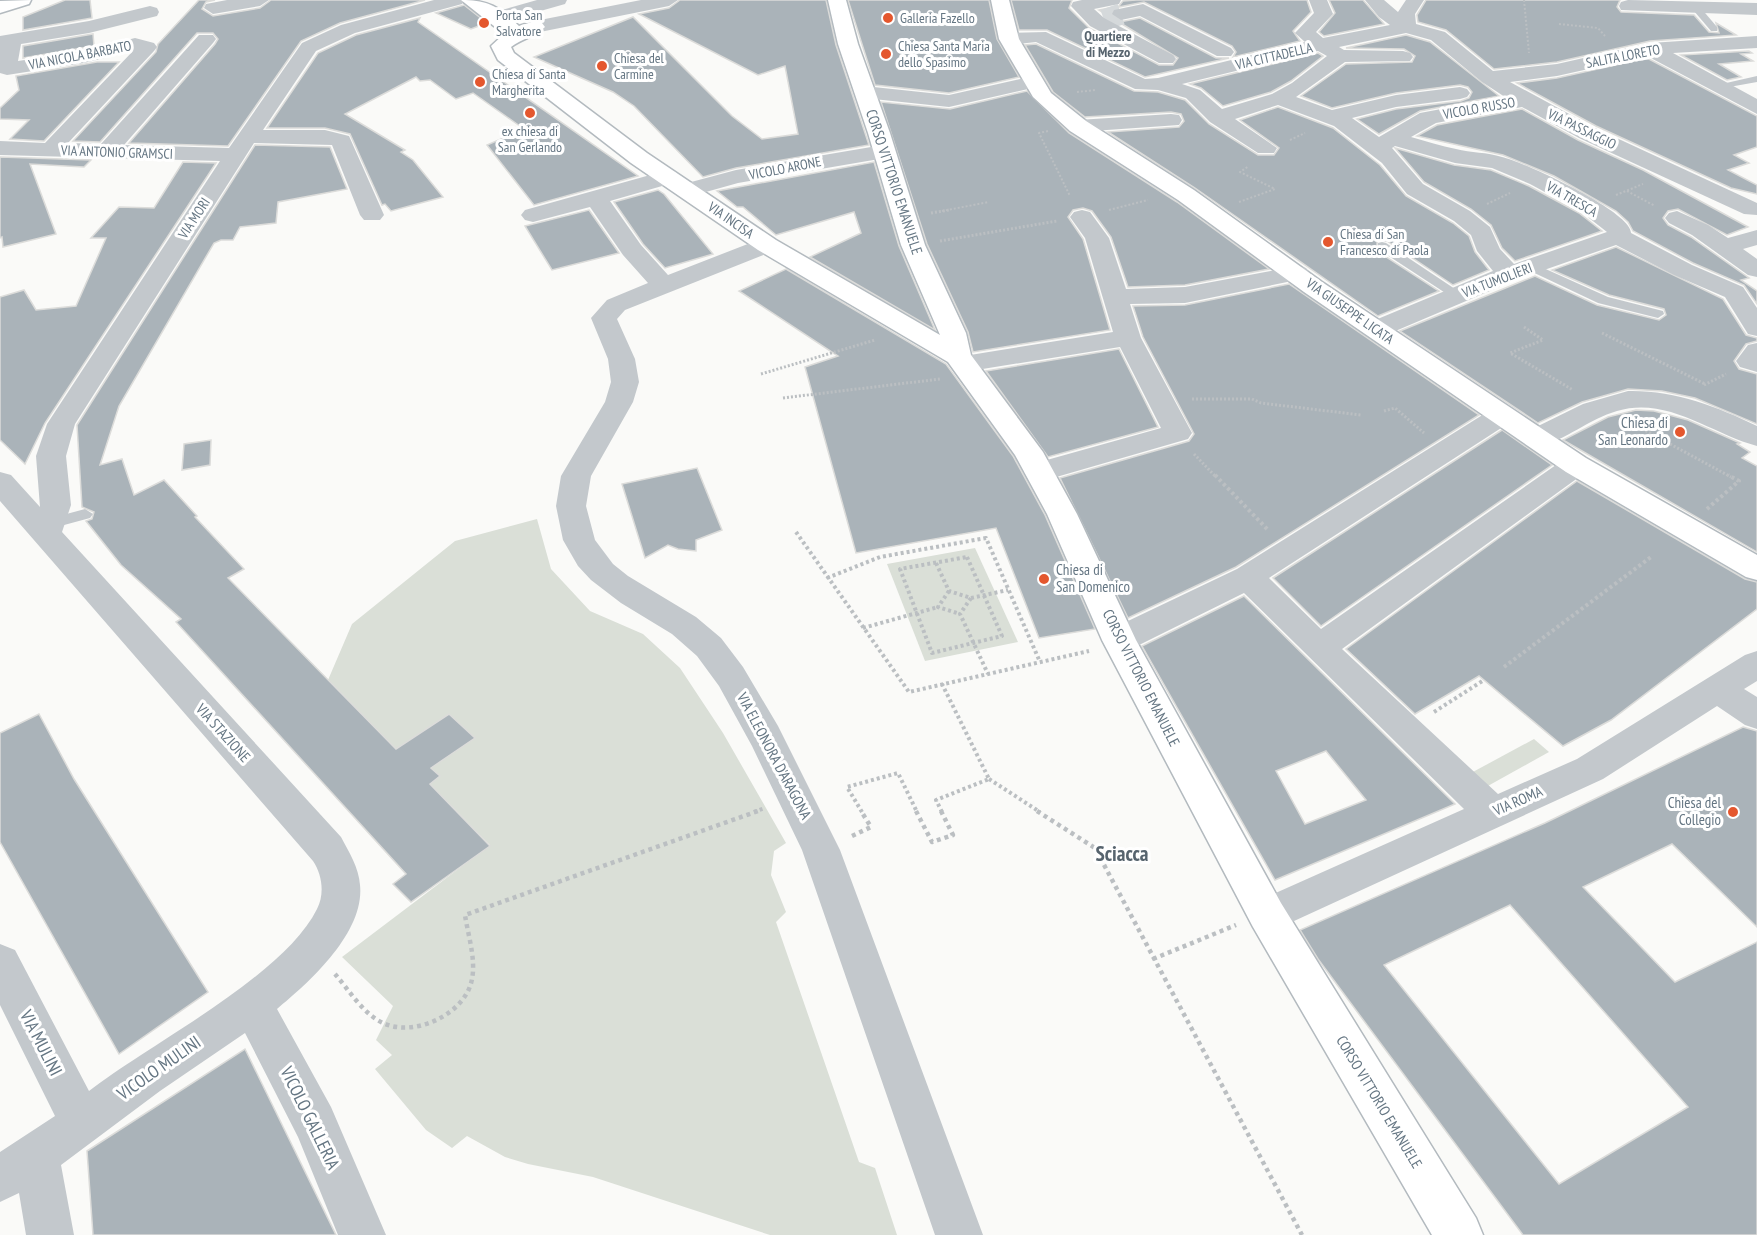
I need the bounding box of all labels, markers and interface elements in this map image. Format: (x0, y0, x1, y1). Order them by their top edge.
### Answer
place label: Porta San Salvatore (496, 6, 542, 40)
place label: Galleria Fazello (900, 9, 975, 27)
marker: Galleria Fazello (881, 11, 895, 25)
marker: Porta San Salvatore (477, 16, 491, 30)
district label: Quartiere di Mezzo (1084, 27, 1132, 61)
street label: VIA NICOLA BARBATO (26, 36, 133, 74)
place label: Chiesa Santa Maria dello Spasimo (898, 37, 990, 71)
street label: VIA CITTADELLA (1233, 38, 1315, 74)
street label: SALITA LORETO (1584, 40, 1662, 72)
marker: Chiesa Santa Maria dello Spasimo (879, 47, 893, 61)
place label: Chiesa del Carmine (614, 49, 665, 83)
marker: Chiesa del Carmine (595, 59, 609, 73)
place label: Chiesa di Santa Margherita (492, 65, 566, 99)
marker: Chiesa di Santa Margherita (473, 75, 487, 89)
street label: VICOLO RUSSO (1441, 93, 1517, 123)
street label: VIA PASSAGGIO (1544, 104, 1620, 153)
marker: ex chiesa di San Gerlando (523, 106, 537, 120)
street label: CORSO VITTORIO EMANUELE (862, 107, 927, 257)
place label: ex chiesa di San Gerlando (498, 122, 562, 156)
street label: VIA ANTONIO GRAMSCI (60, 141, 173, 163)
street label: VICOLO ARONE (746, 152, 823, 184)
street label: VIA TRESCA (1542, 177, 1601, 221)
street label: VIA MORI (174, 194, 214, 243)
street label: VIA INCISA (704, 197, 758, 242)
place label: Chiesa di San Francesco di Paola (1340, 225, 1429, 259)
marker: Chiesa di San Francesco di Paola (1321, 235, 1335, 249)
street label: VIA TUMOLIERI (1458, 258, 1535, 302)
street label: VIA GIUSEPPE LICATA (1302, 274, 1398, 348)
place label: Chiesa di San Leonardo (1598, 413, 1668, 449)
marker: Chiesa di San Leonardo (1673, 425, 1687, 439)
place label: Chiesa di San Domenico (1056, 560, 1130, 596)
marker: Chiesa di San Domenico (1037, 572, 1051, 586)
street label: CORSO VITTORIO EMANUELE (1099, 606, 1184, 750)
street label: VIA ELEONORA D'ARAGONA (733, 688, 816, 823)
street label: VIA STAZIONE (191, 699, 255, 766)
street label: VIA ROMA (1489, 781, 1546, 820)
place label: Chiesa del Collegio (1668, 793, 1722, 829)
marker: Chiesa del Collegio (1726, 805, 1740, 819)
district label: Sciacca (1095, 840, 1149, 867)
street label: VIA MULINI (15, 1005, 68, 1079)
street label: VICOLO MULINI (112, 1030, 205, 1105)
street label: CORSO VITTORIO EMANUELE (1332, 1032, 1427, 1172)
street label: VICOLO GALLERIA (275, 1062, 345, 1173)

